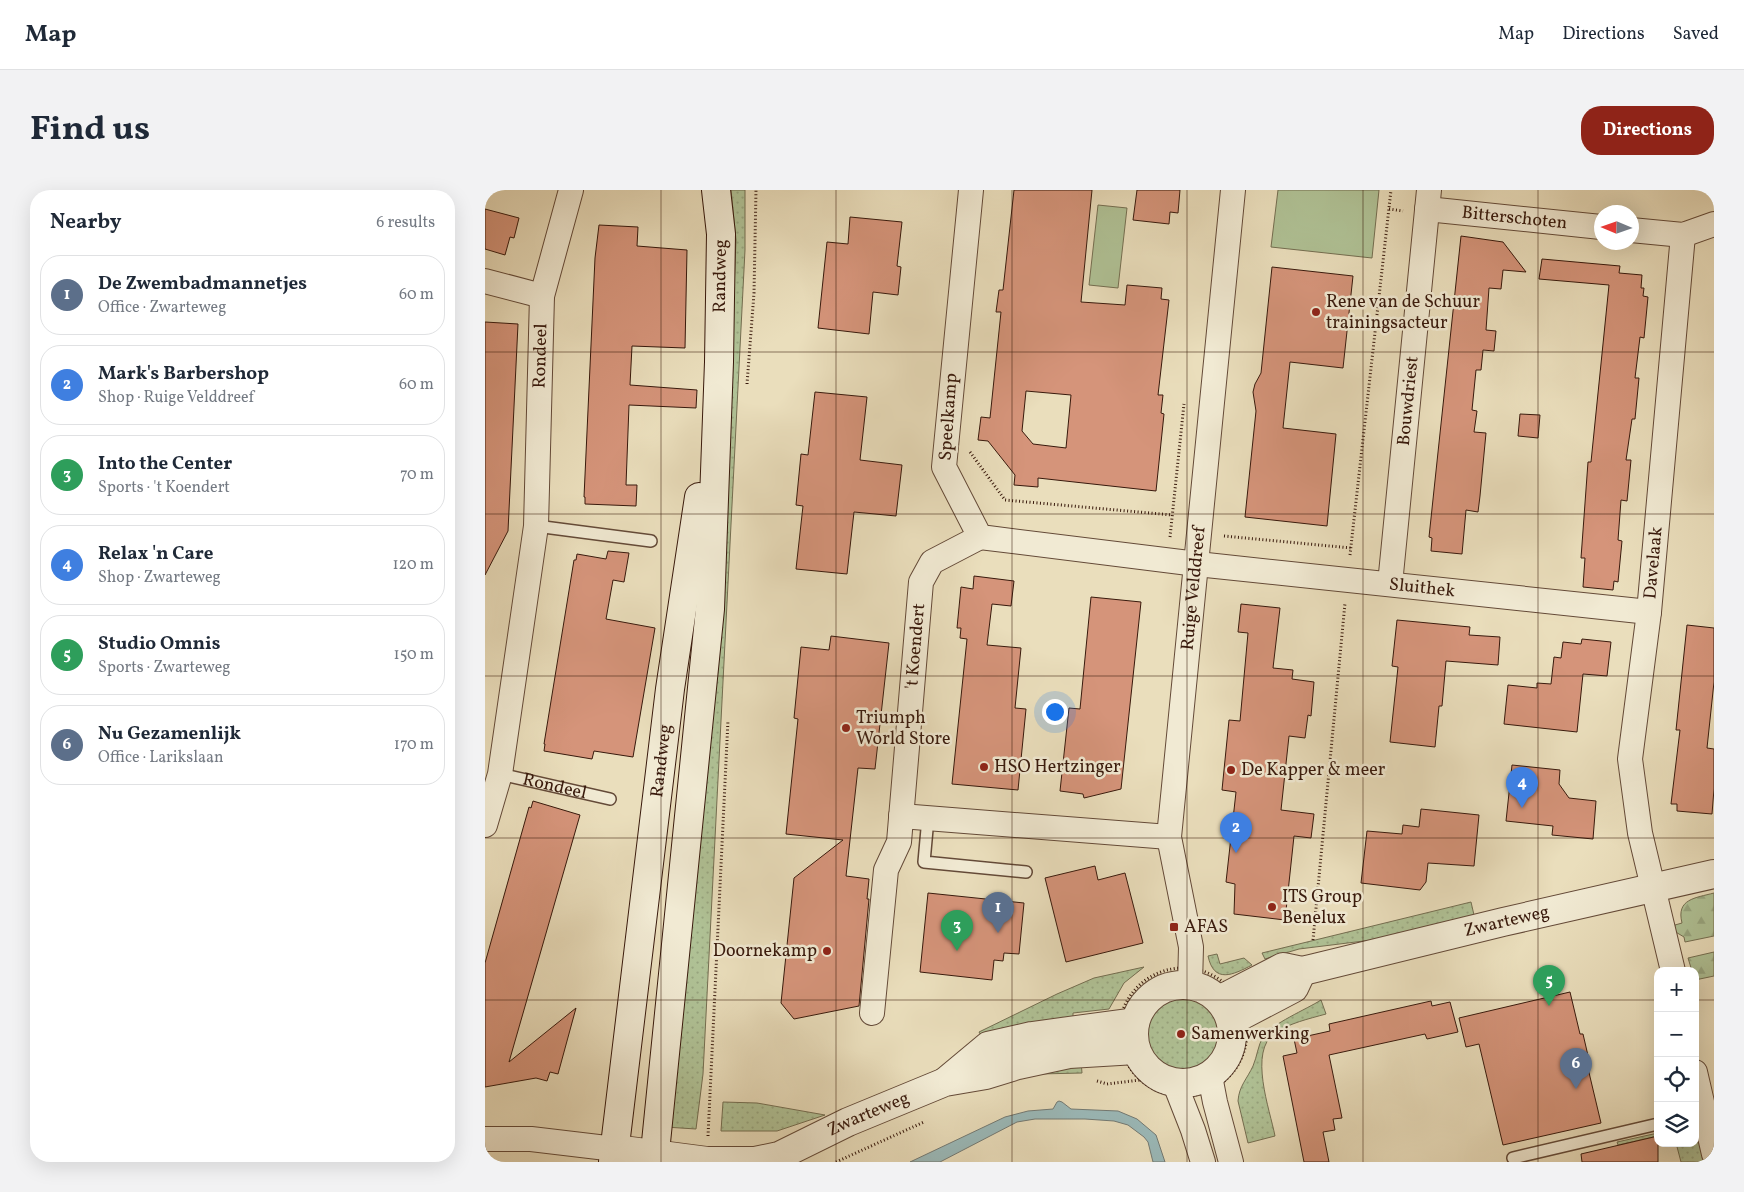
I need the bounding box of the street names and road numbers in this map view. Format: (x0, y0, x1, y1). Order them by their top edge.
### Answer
street label: Bitterschoten (1460, 200, 1569, 236)
street label: Randweg (707, 239, 733, 313)
street label: Rondeel (527, 323, 554, 389)
street label: Bouwdriest (1391, 355, 1425, 447)
street label: Speelkamp (933, 372, 965, 462)
street label: Ruige Velddreef (1175, 523, 1212, 652)
street label: Davelaak (1638, 526, 1669, 600)
street label: Sluithek (1388, 572, 1457, 604)
street label: 't Koendert (899, 602, 932, 690)
street label: Randweg (645, 723, 678, 799)
street label: Rondeel (520, 767, 589, 806)
street label: Zwarteweg (1461, 899, 1552, 944)
street label: Zwarteweg (823, 1086, 913, 1143)

